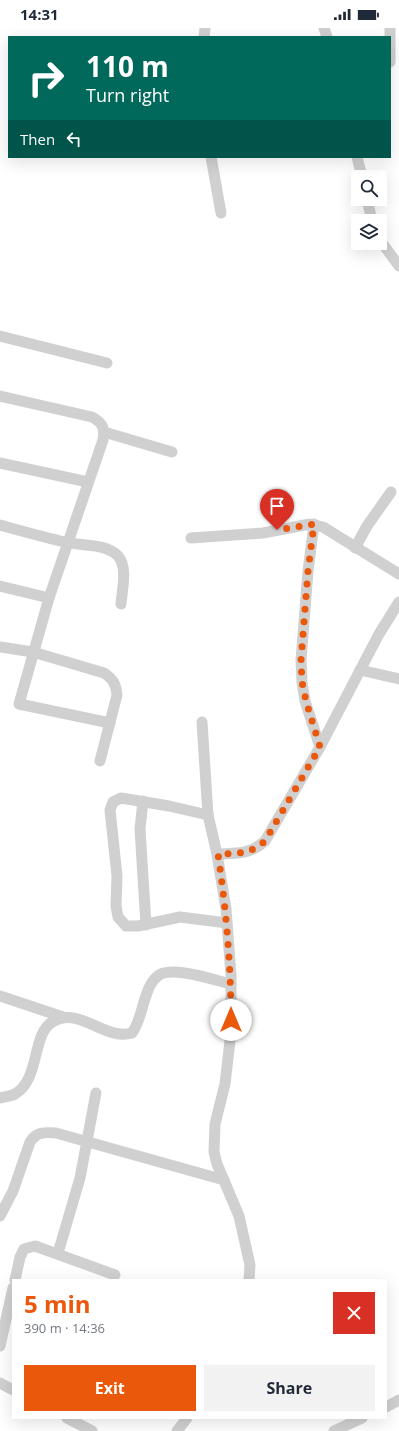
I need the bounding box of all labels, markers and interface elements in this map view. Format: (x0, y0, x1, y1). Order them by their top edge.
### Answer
text: 14:31 (20, 4, 59, 24)
text: 110 m (86, 47, 169, 85)
icon: right (20, 52, 72, 104)
text: Turn right (86, 83, 169, 107)
icon: left (63, 128, 85, 150)
text: Then (20, 129, 55, 149)
map controls (351, 170, 387, 250)
button: search (351, 170, 387, 206)
button: layers (351, 214, 387, 250)
pin (260, 489, 294, 530)
icon: arrive (266, 495, 288, 517)
position arrow (210, 999, 252, 1041)
text: 5 min (24, 1287, 91, 1320)
button: close (333, 1292, 375, 1334)
text: 390 m · 14:36 (24, 1319, 105, 1337)
button: Exit (24, 1365, 196, 1411)
button: Share (204, 1365, 375, 1411)

